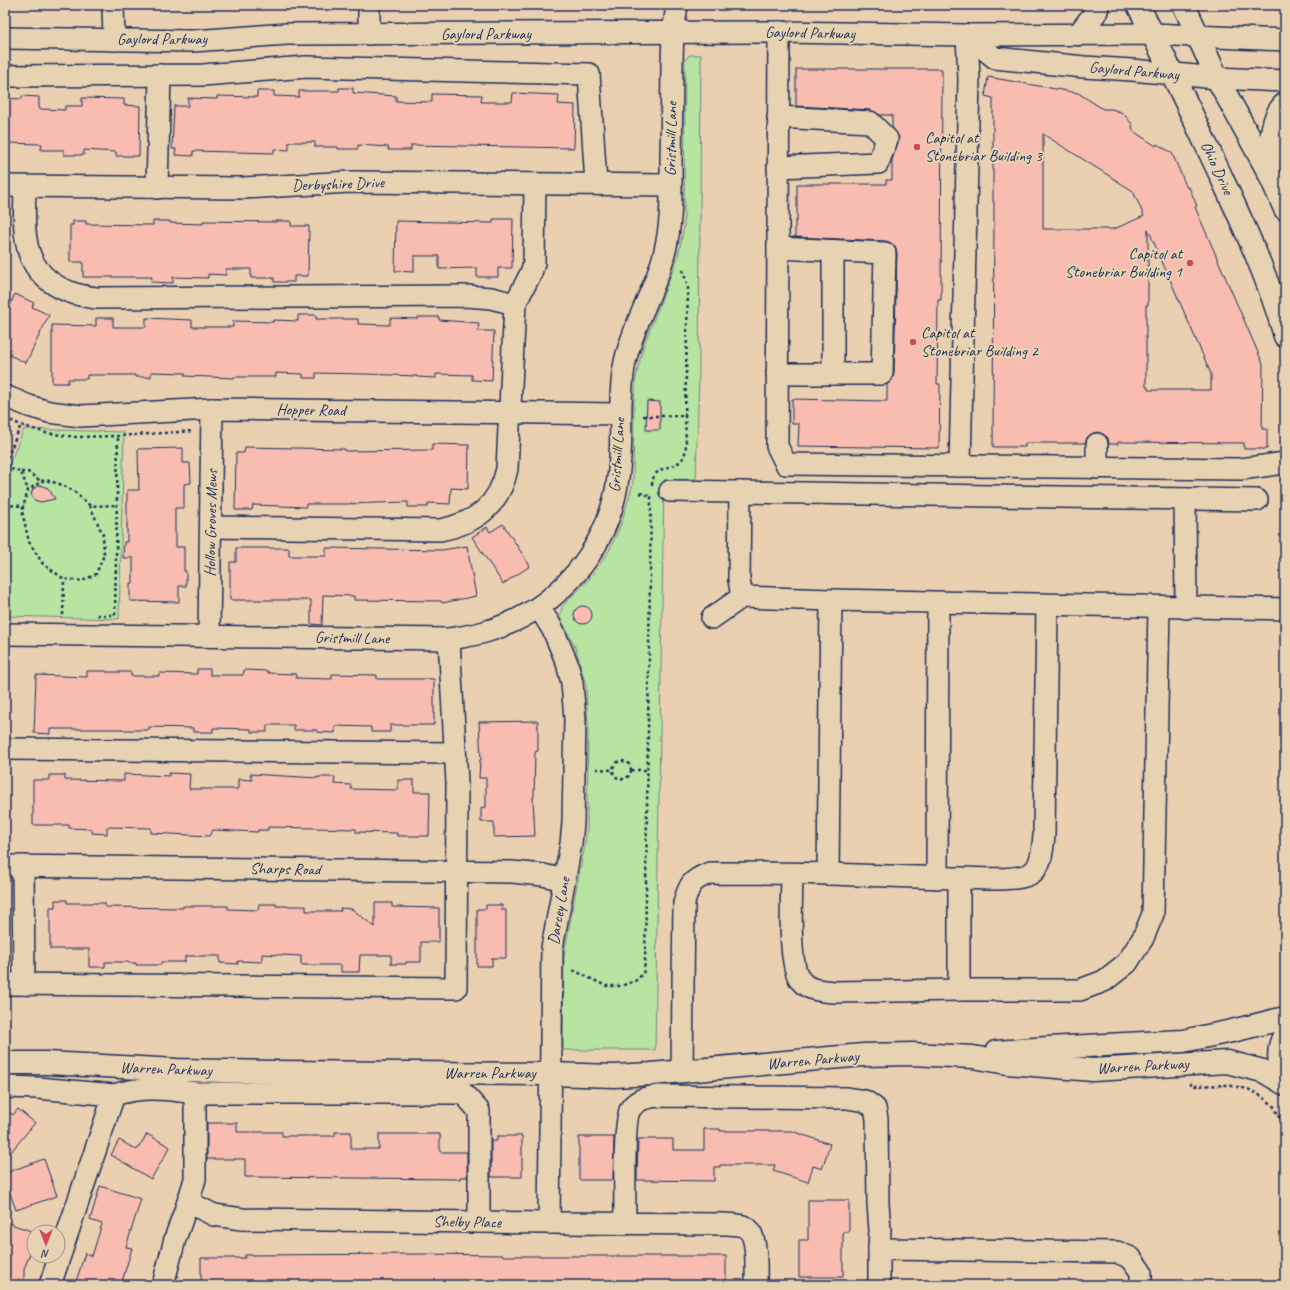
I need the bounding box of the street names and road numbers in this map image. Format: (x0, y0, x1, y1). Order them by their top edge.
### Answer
street label: Gaylord Parkway (765, 22, 857, 44)
street label: Gaylord Parkway (441, 24, 532, 44)
street label: Gaylord Parkway (117, 29, 208, 49)
street label: Gaylord Parkway (1088, 57, 1181, 85)
street label: Gristmill Lane (660, 100, 682, 176)
street label: Ohio Drive (1196, 138, 1239, 199)
street label: Derbyshire Drive (292, 172, 386, 196)
street label: Hopper Road (276, 399, 348, 421)
street label: Gristmill Lane (604, 415, 630, 493)
street label: Hollow Groves Mews (200, 468, 222, 577)
street label: Gristmill Lane (315, 627, 391, 649)
street label: Sharps Road (250, 858, 323, 880)
street label: Darcey Lane (543, 874, 575, 946)
street label: Warren Parkway (766, 1046, 861, 1074)
street label: Warren Parkway (1097, 1054, 1191, 1078)
street label: Warren Parkway (120, 1057, 214, 1081)
street label: Warren Parkway (444, 1063, 537, 1083)
street label: Shelby Place (433, 1211, 503, 1233)

